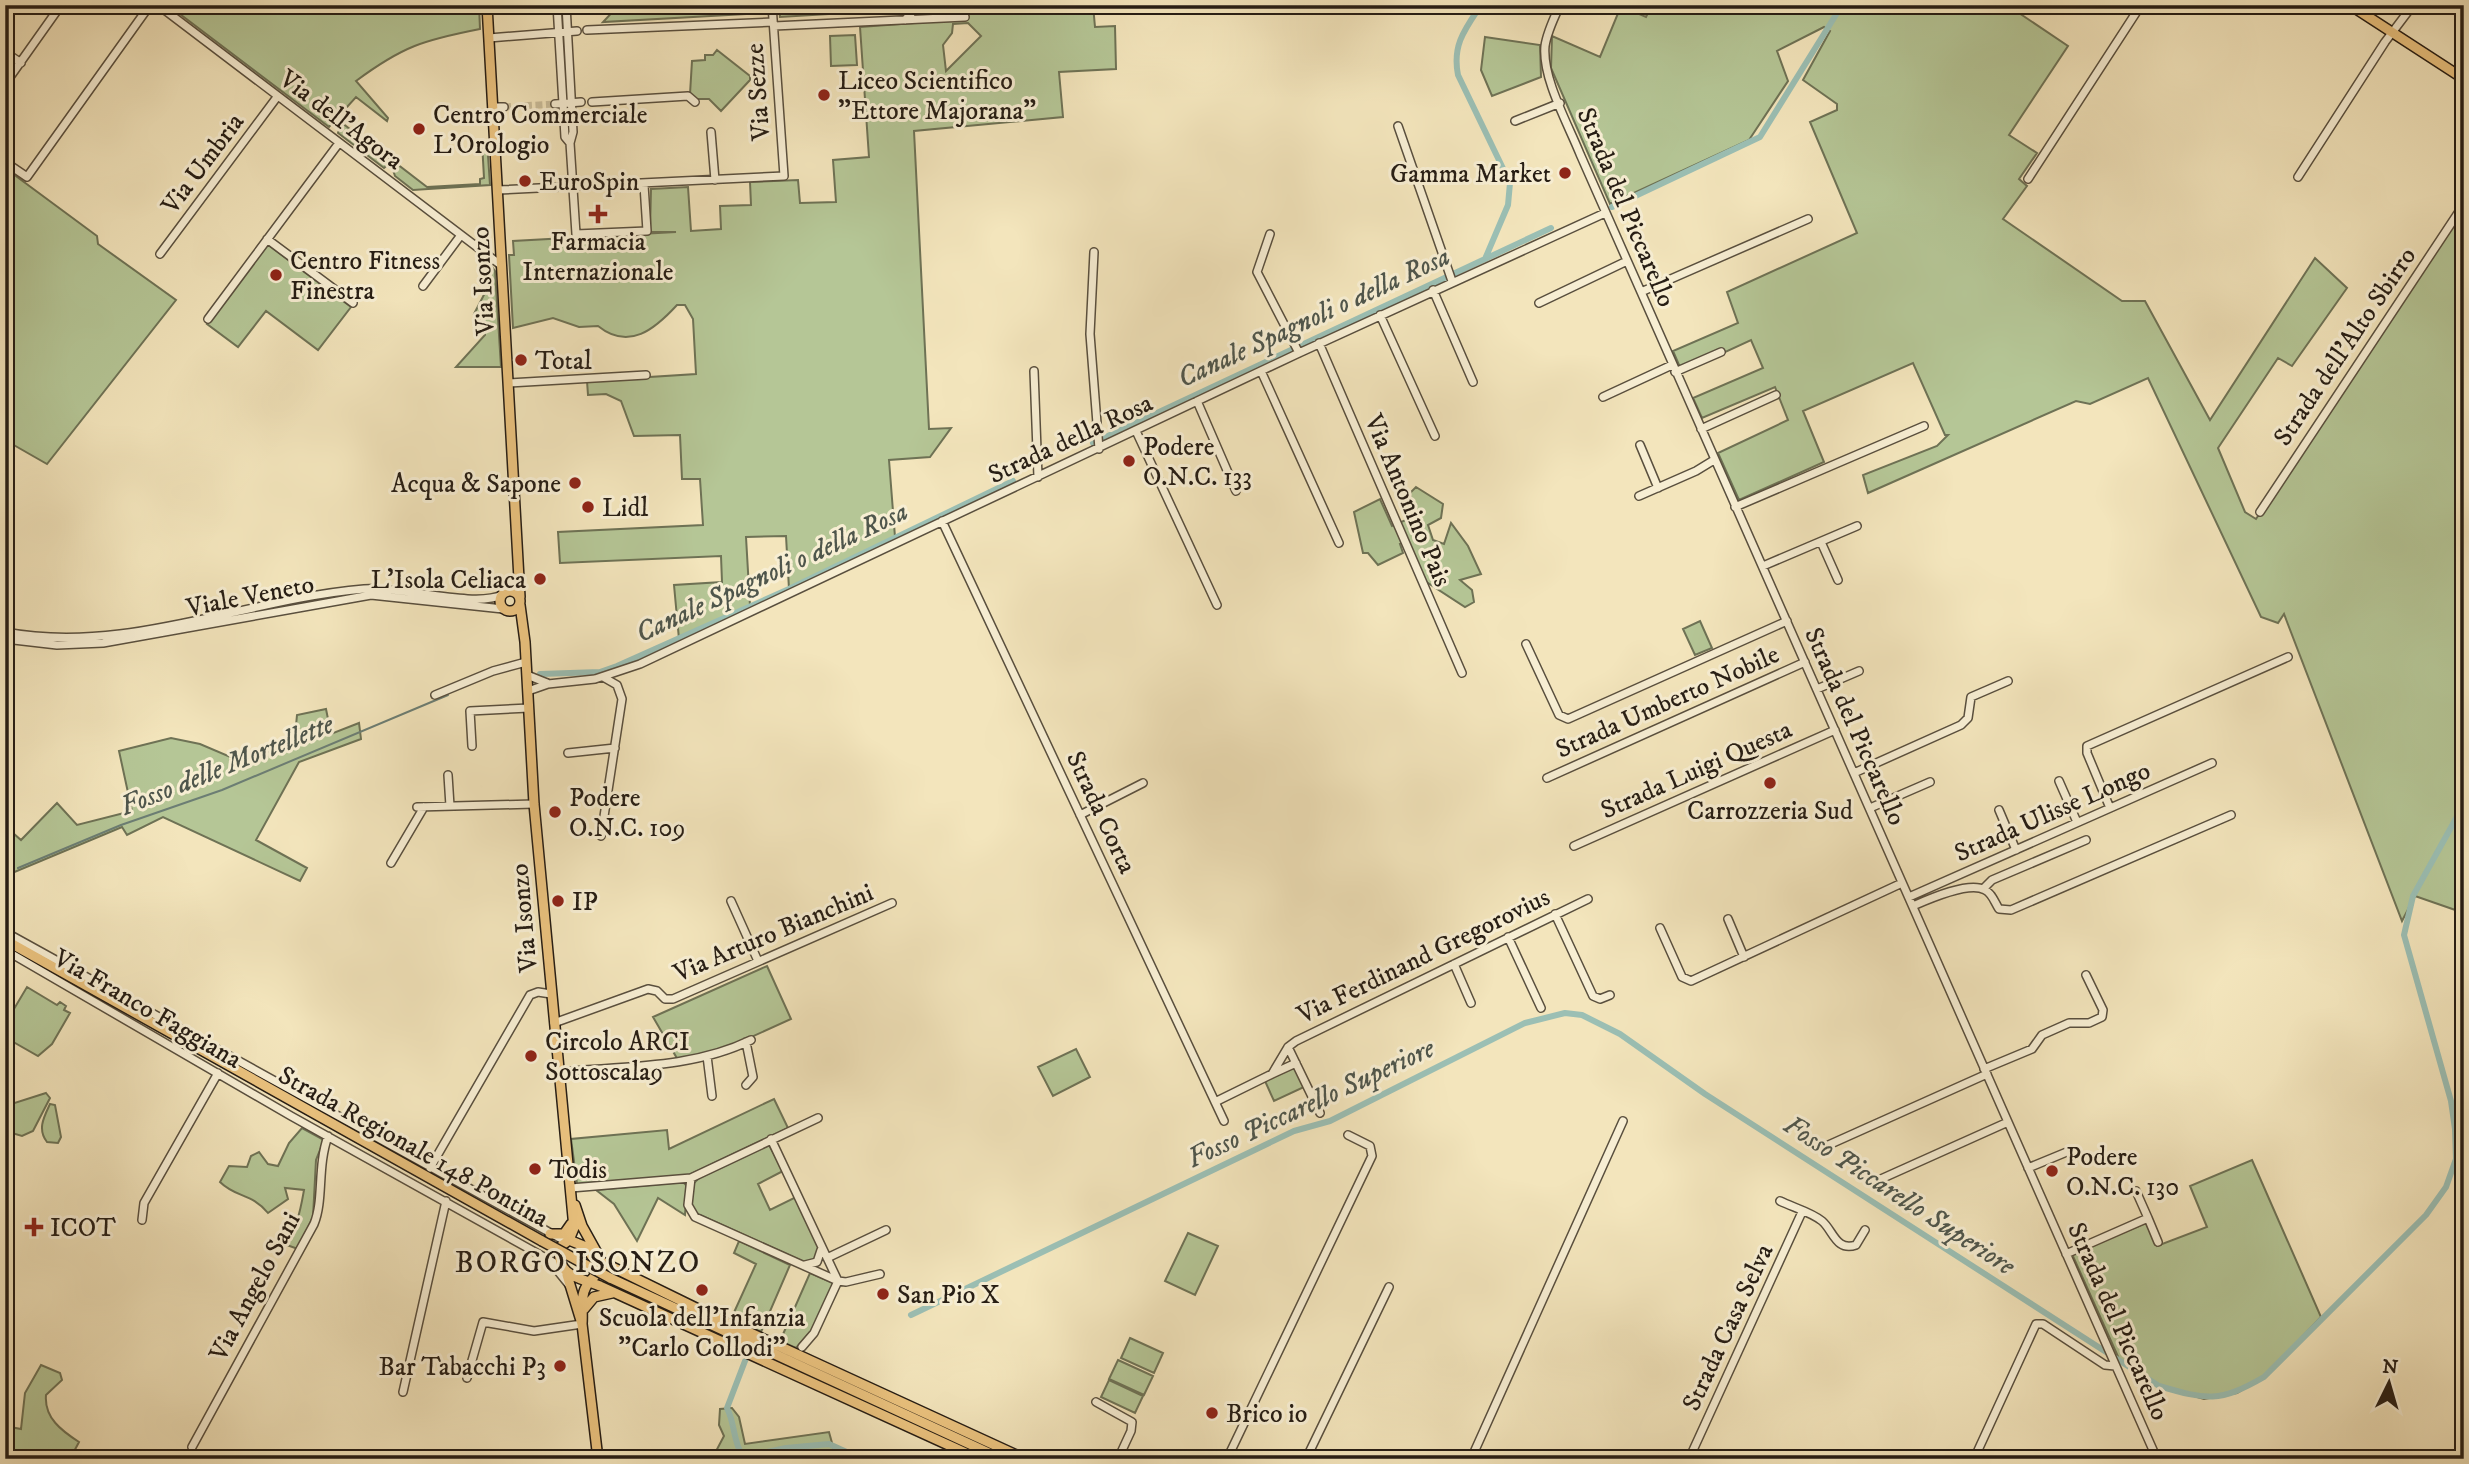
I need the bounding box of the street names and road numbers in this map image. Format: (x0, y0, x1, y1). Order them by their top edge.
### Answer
street label: Via Sezze (739, 42, 778, 143)
street label: Via dell'Agora (272, 62, 410, 178)
street label: Strada del Piccarello (1569, 103, 1682, 312)
street label: Via Umbria (154, 107, 252, 222)
street label: Via Isonzo (464, 226, 503, 337)
street label: Strada dell'Alto Sbirro (2266, 241, 2424, 453)
street label: Strada della Rosa (983, 387, 1158, 492)
street label: Via Antonino Pais (1356, 408, 1459, 592)
street label: Viale Veneto (183, 568, 317, 625)
street label: Strada del Piccarello (1796, 622, 1913, 831)
street label: Strada Umberto Nobile (1551, 638, 1785, 767)
street label: Strada Luigi Questa (1596, 713, 1797, 827)
street label: Strada Corta (1058, 746, 1143, 879)
street label: Strada Ulisse Longo (1950, 754, 2156, 870)
street label: Via Isonzo (503, 862, 546, 975)
street label: Via Arturo Bianchini (668, 876, 879, 991)
street label: Via Ferdinand Gregorovius (1291, 881, 1555, 1032)
street label: Via Franco Faggiana (46, 942, 247, 1077)
street label: Strada Regionale 148 Pontina (272, 1059, 554, 1236)
street label: Via Angelo Sani (202, 1207, 308, 1368)
street label: Strada del Piccarello (2059, 1217, 2176, 1426)
street label: Strada Casa Selva (1675, 1239, 1781, 1416)

